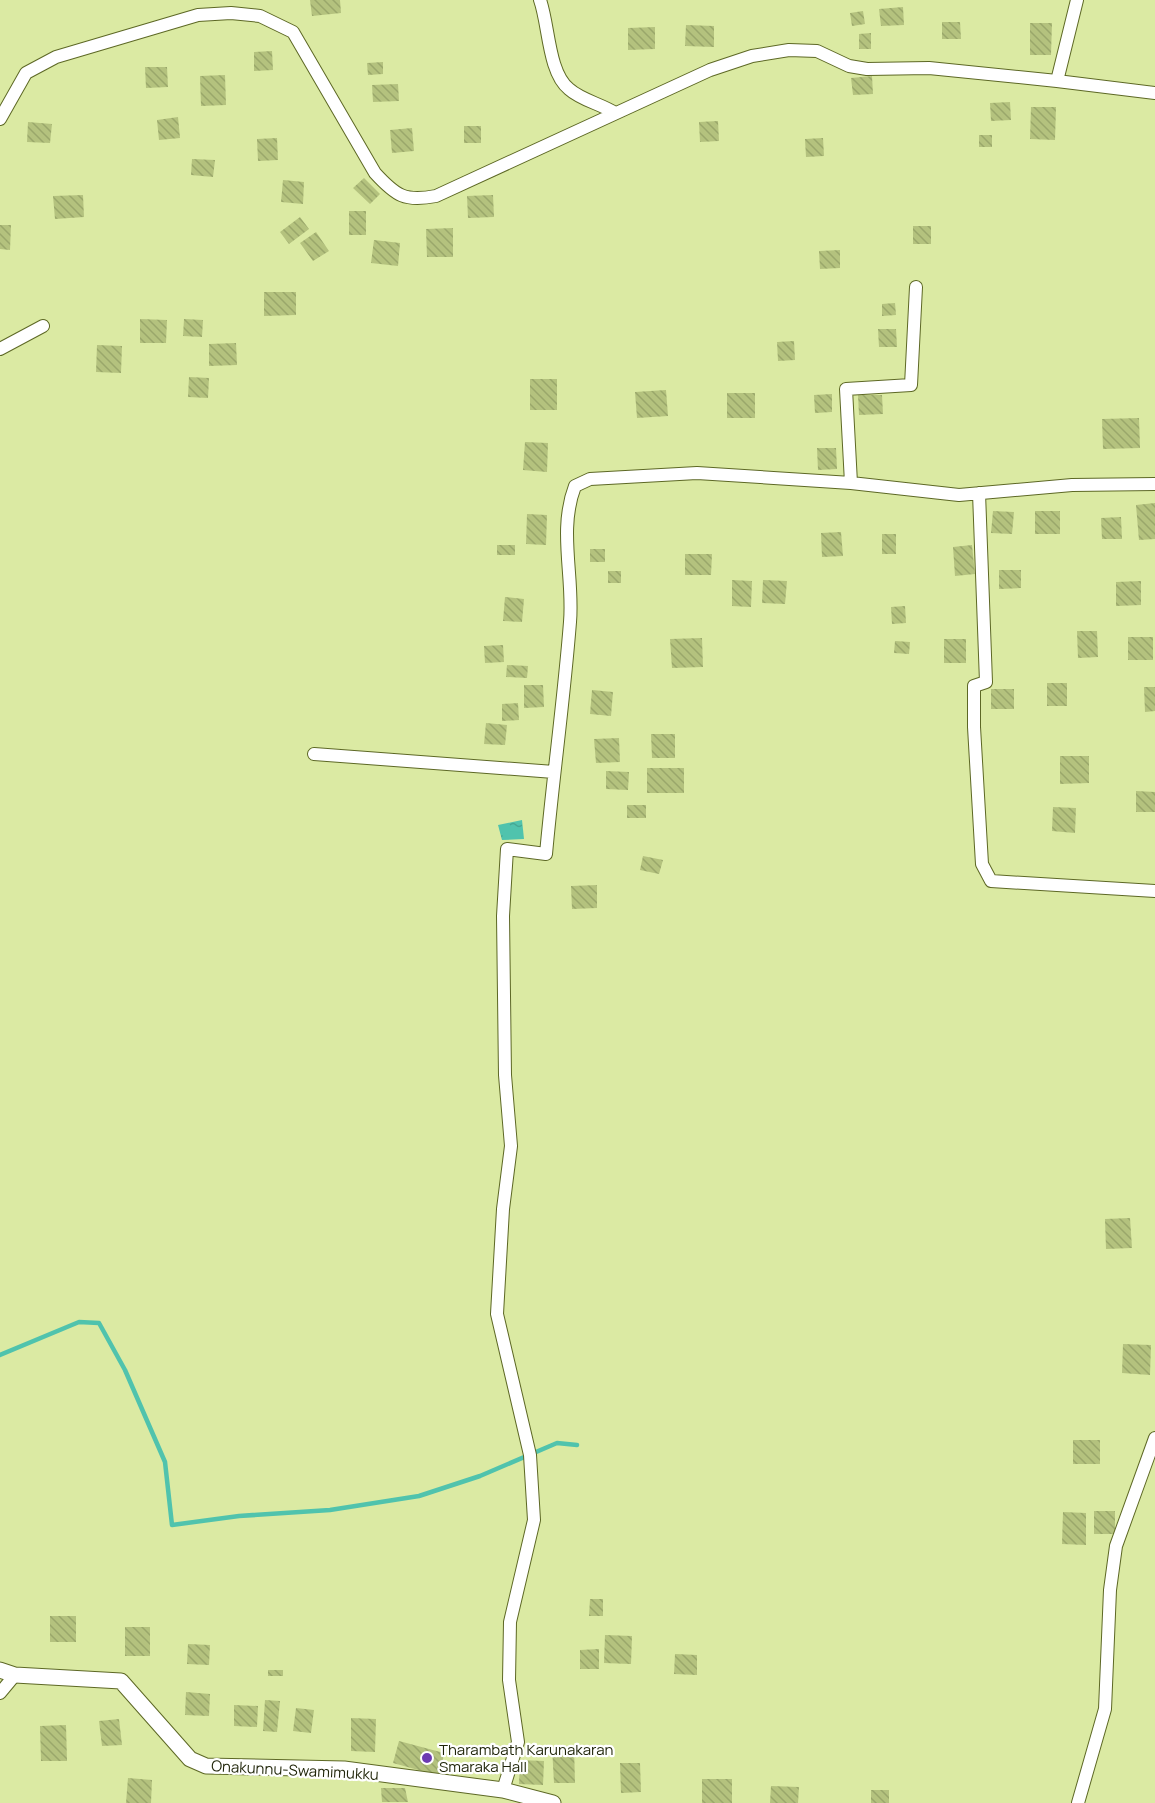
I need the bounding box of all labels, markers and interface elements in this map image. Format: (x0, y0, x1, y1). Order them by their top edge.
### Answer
place label: Tharambath Karunakaran Smaraka Hall (439, 1739, 613, 1777)
marker: Tharambath Karunakaran Smaraka Hall (420, 1751, 434, 1765)
street label: Onakunnu-Swamimukku (211, 1755, 379, 1785)

